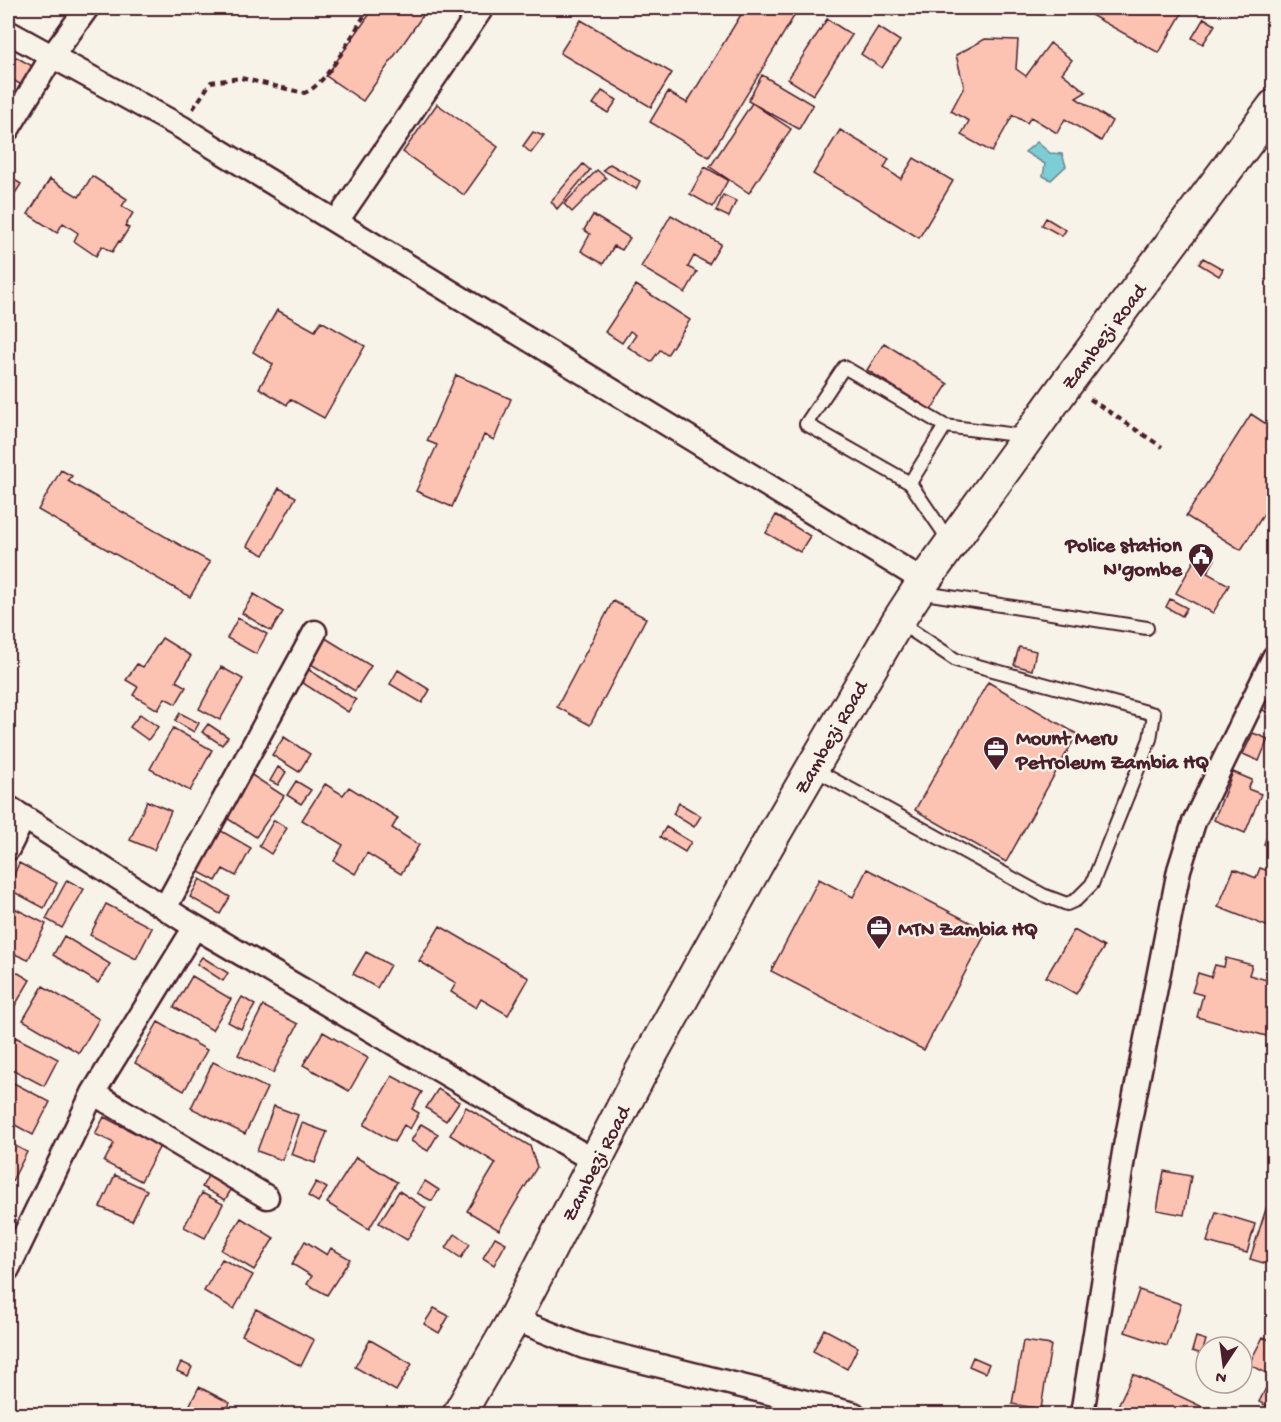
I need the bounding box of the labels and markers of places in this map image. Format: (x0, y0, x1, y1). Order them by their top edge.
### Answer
place label: Police station N'gombe (1064, 535, 1183, 584)
public building icon: Police station N'gombe (1186, 541, 1216, 579)
place label: Mount Meru Petroleum Zambia HQ (1015, 728, 1209, 777)
office icon: Mount Meru Petroleum Zambia HQ (981, 734, 1011, 772)
office icon: MTN Zambia HQ (864, 913, 894, 951)
place label: MTN Zambia HQ (898, 919, 1038, 944)

